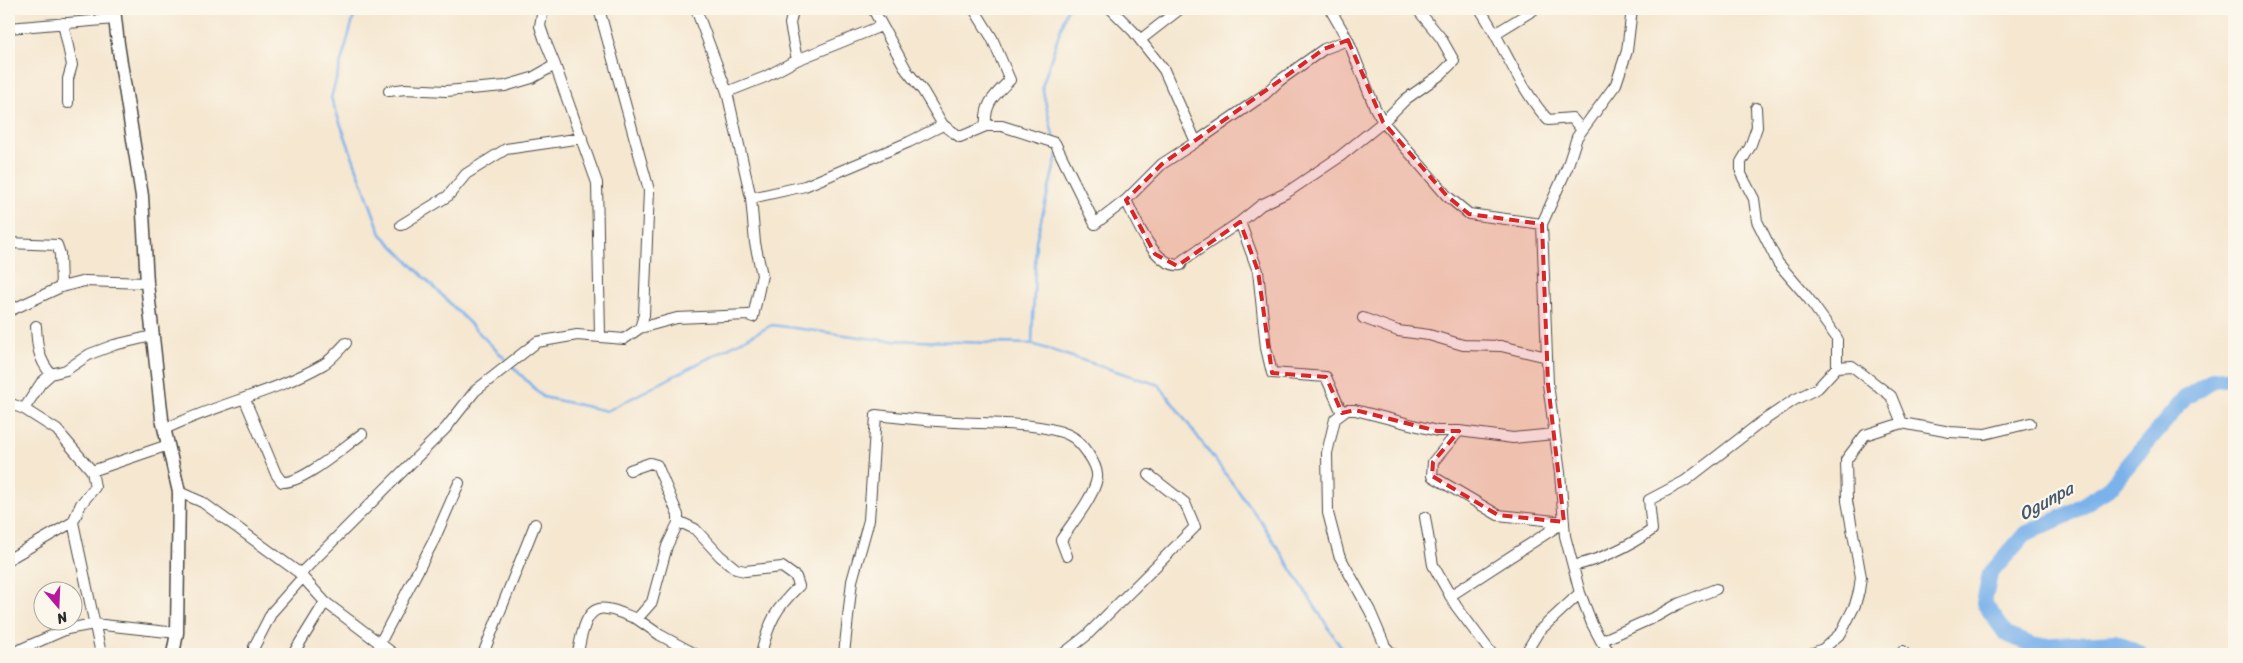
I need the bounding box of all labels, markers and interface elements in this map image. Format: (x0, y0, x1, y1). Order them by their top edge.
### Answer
water label: Ogunpa (2013, 472, 2081, 529)
north arrow (32, 580, 82, 630)
text: N (53, 604, 72, 631)

